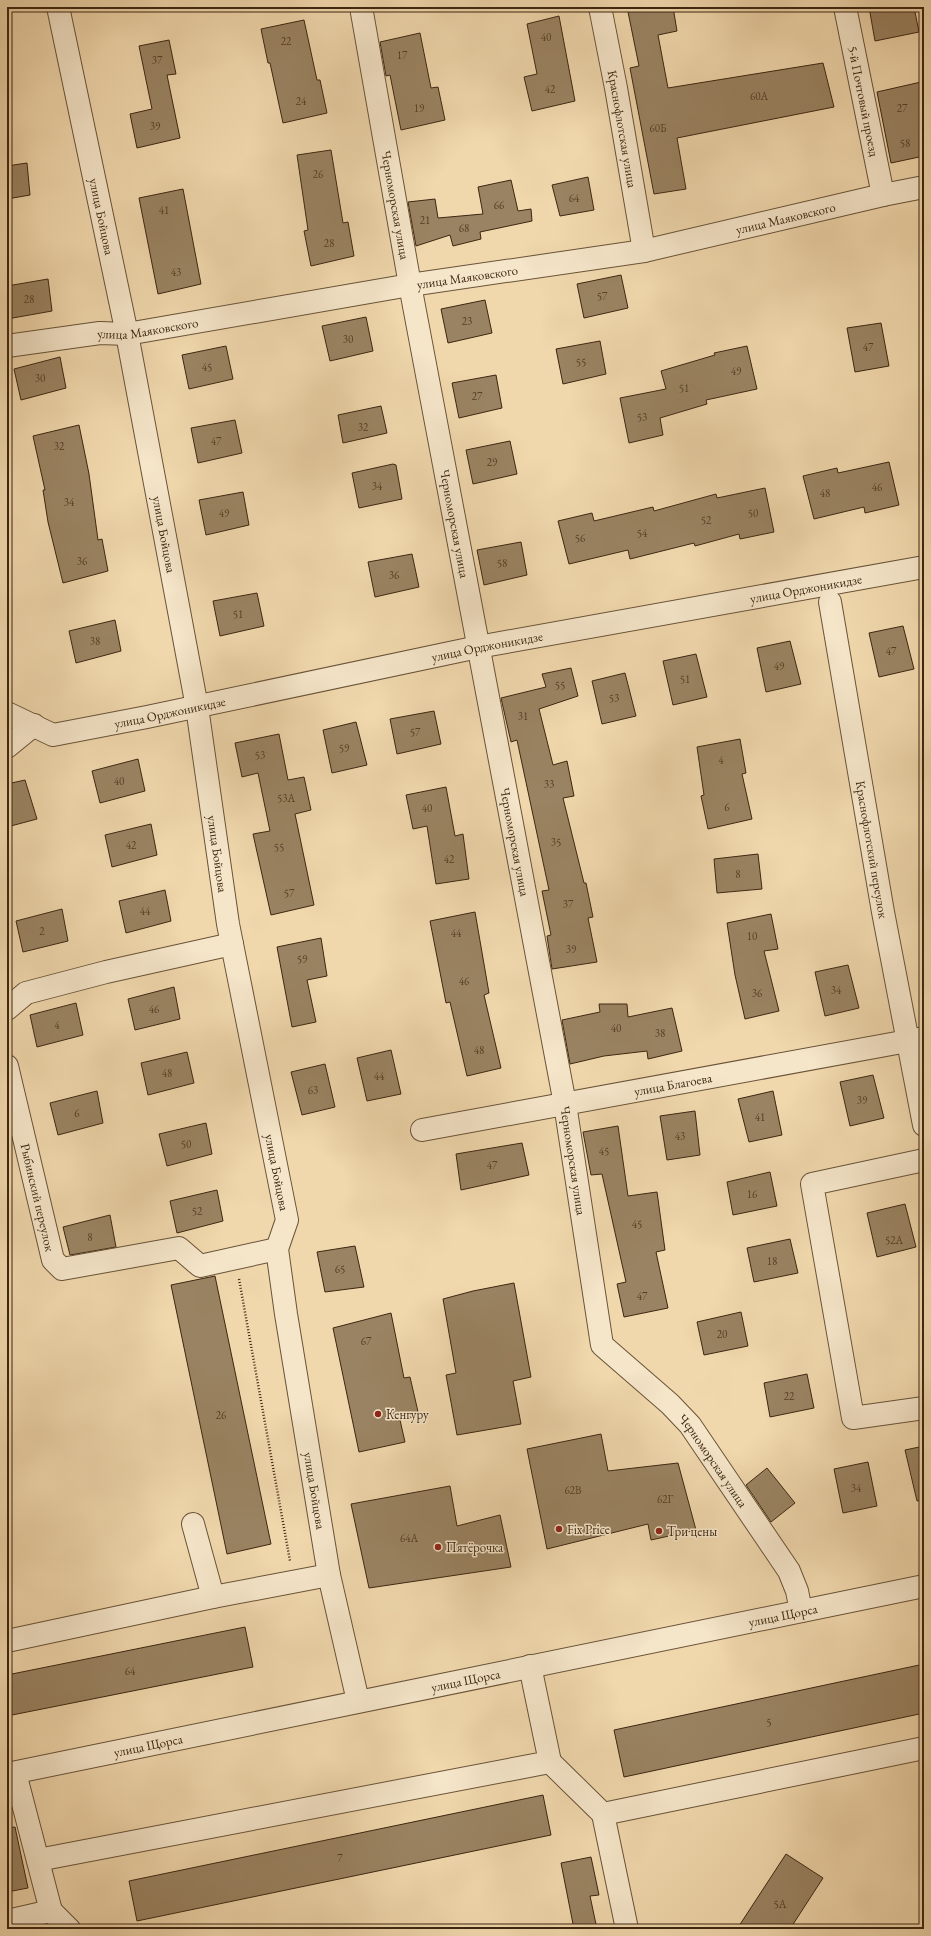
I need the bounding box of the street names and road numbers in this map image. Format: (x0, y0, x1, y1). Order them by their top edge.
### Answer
street label: 5-й Почтовый проезд (845, 44, 884, 158)
street label: Краснофлотская улица (604, 69, 642, 190)
street label: Черноморская улица (378, 149, 414, 261)
street label: улица Бойцова (86, 177, 119, 257)
street label: улица Маяковского (734, 198, 837, 238)
street label: улица Маяковского (416, 261, 519, 292)
street label: улица Маяковского (96, 313, 199, 343)
street label: Черноморская улица (437, 468, 474, 580)
street label: улица Бойцова (149, 495, 180, 575)
street label: улица Орджоникидзе (748, 570, 863, 607)
street label: улица Орджоникидзе (430, 627, 544, 665)
street label: улица Орджоникидзе (113, 692, 227, 732)
street label: Краснофлотский переулок (852, 779, 893, 920)
street label: Черноморская улица (497, 786, 534, 898)
street label: улица Бойцова (204, 814, 232, 894)
street label: улица Благоева (632, 1068, 714, 1100)
street label: Черноморская улица (557, 1105, 591, 1217)
street label: улица Бойцова (262, 1132, 294, 1213)
street label: Рыбинский переулок (17, 1142, 59, 1254)
street label: Черноморская улица (675, 1410, 752, 1511)
street label: улица Бойцова (300, 1451, 330, 1531)
street label: улица Щорса (747, 1599, 820, 1630)
street label: улица Щорса (430, 1664, 502, 1695)
street label: улица Щорса (112, 1730, 185, 1760)

